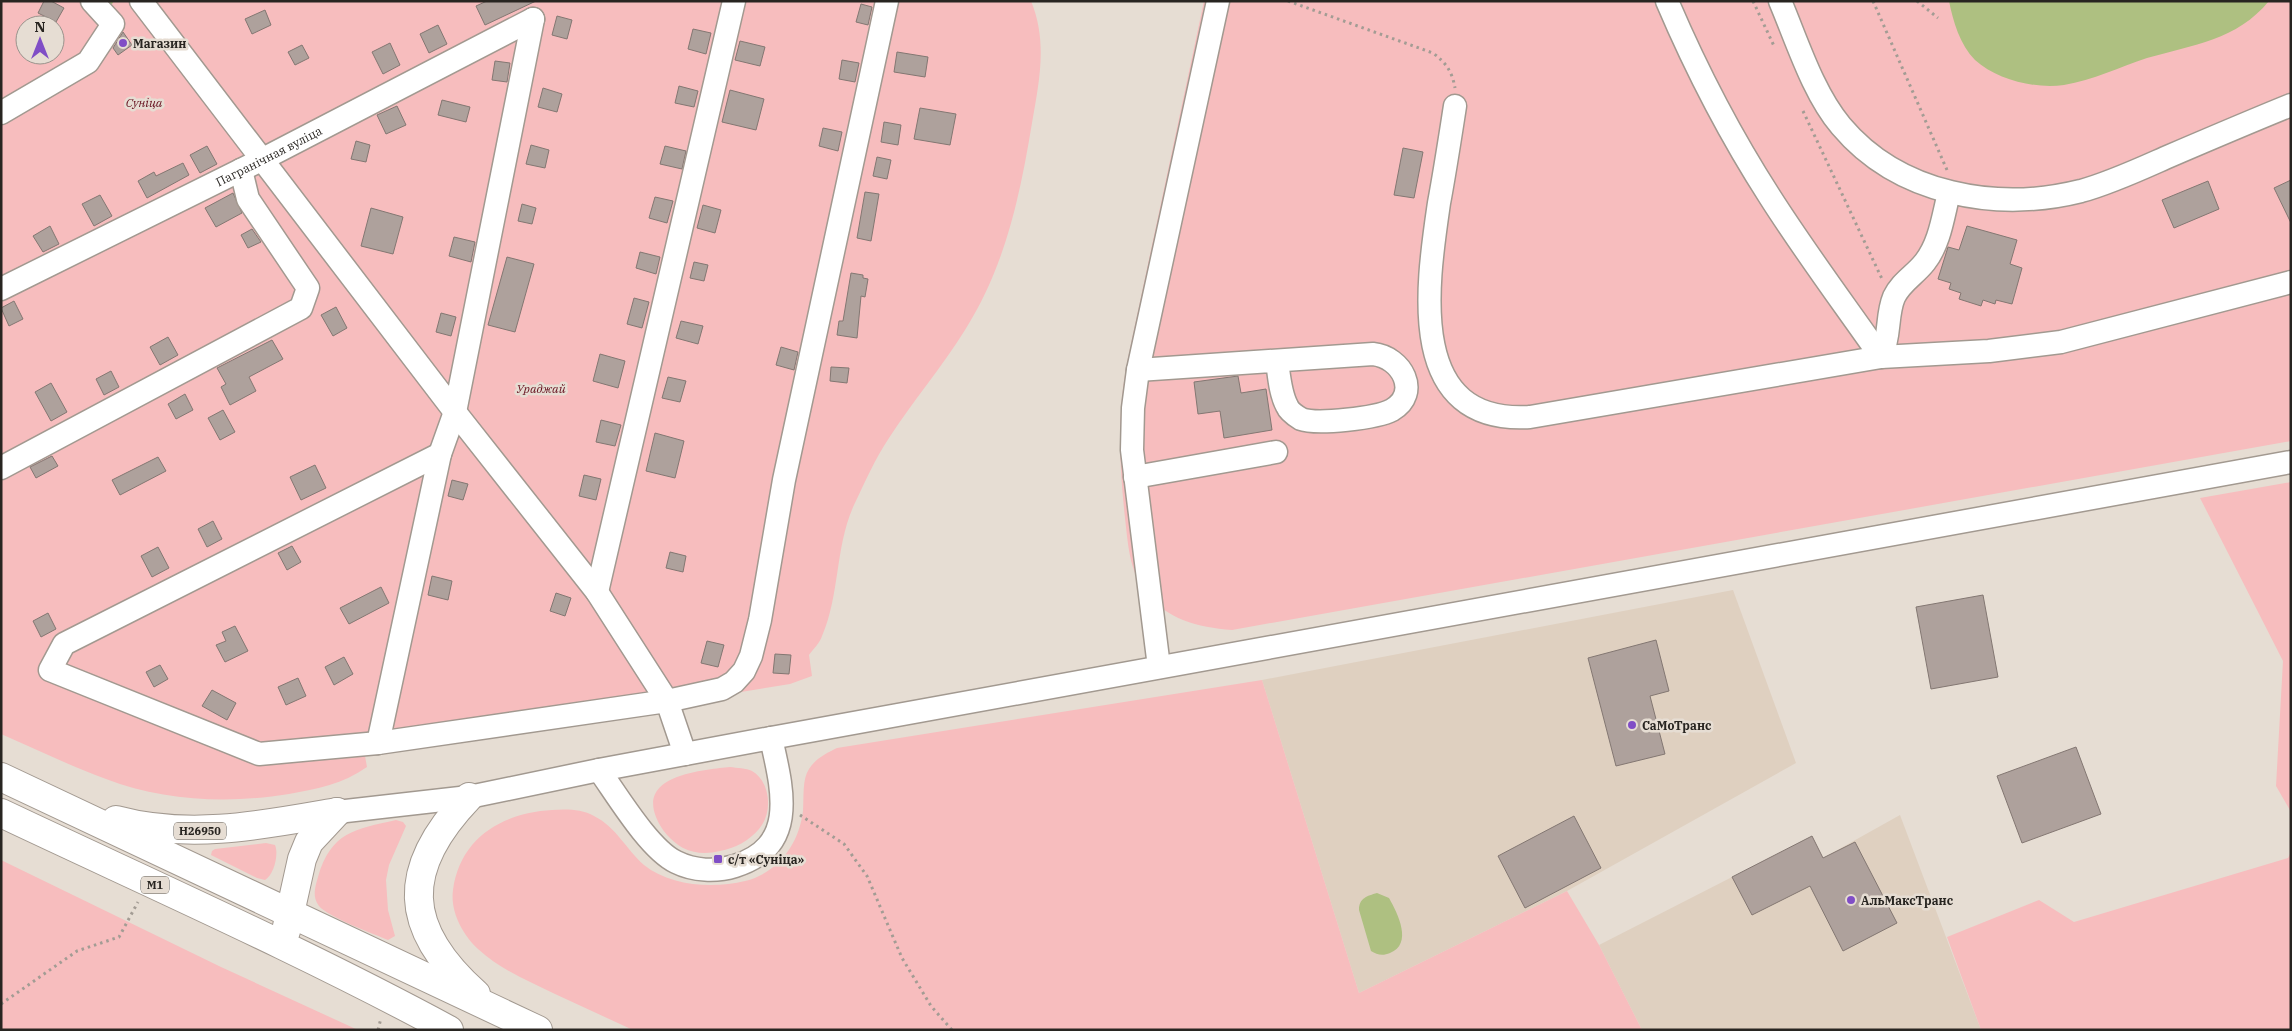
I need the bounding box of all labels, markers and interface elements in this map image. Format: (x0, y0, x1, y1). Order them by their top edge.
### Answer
north arrow (15, 15, 65, 65)
text: N (34, 18, 46, 36)
place label: Магазин (133, 36, 186, 51)
marker: Магазин (117, 37, 129, 49)
park label: Суніца (126, 95, 163, 110)
street label: Пагранічная вуліца (213, 122, 325, 189)
park label: Ураджай (517, 381, 566, 396)
place label: СаМоТранс (1642, 718, 1712, 733)
marker: СаМоТранс (1626, 719, 1638, 731)
road number: Н26950 (174, 822, 226, 839)
place label: с/т «Суніца» (728, 852, 804, 867)
marker: с/т «Суніца» (712, 853, 724, 865)
road number: М1 (141, 876, 169, 894)
place label: АльМаксТранс (1861, 893, 1954, 908)
marker: АльМаксТранс (1845, 894, 1857, 906)

